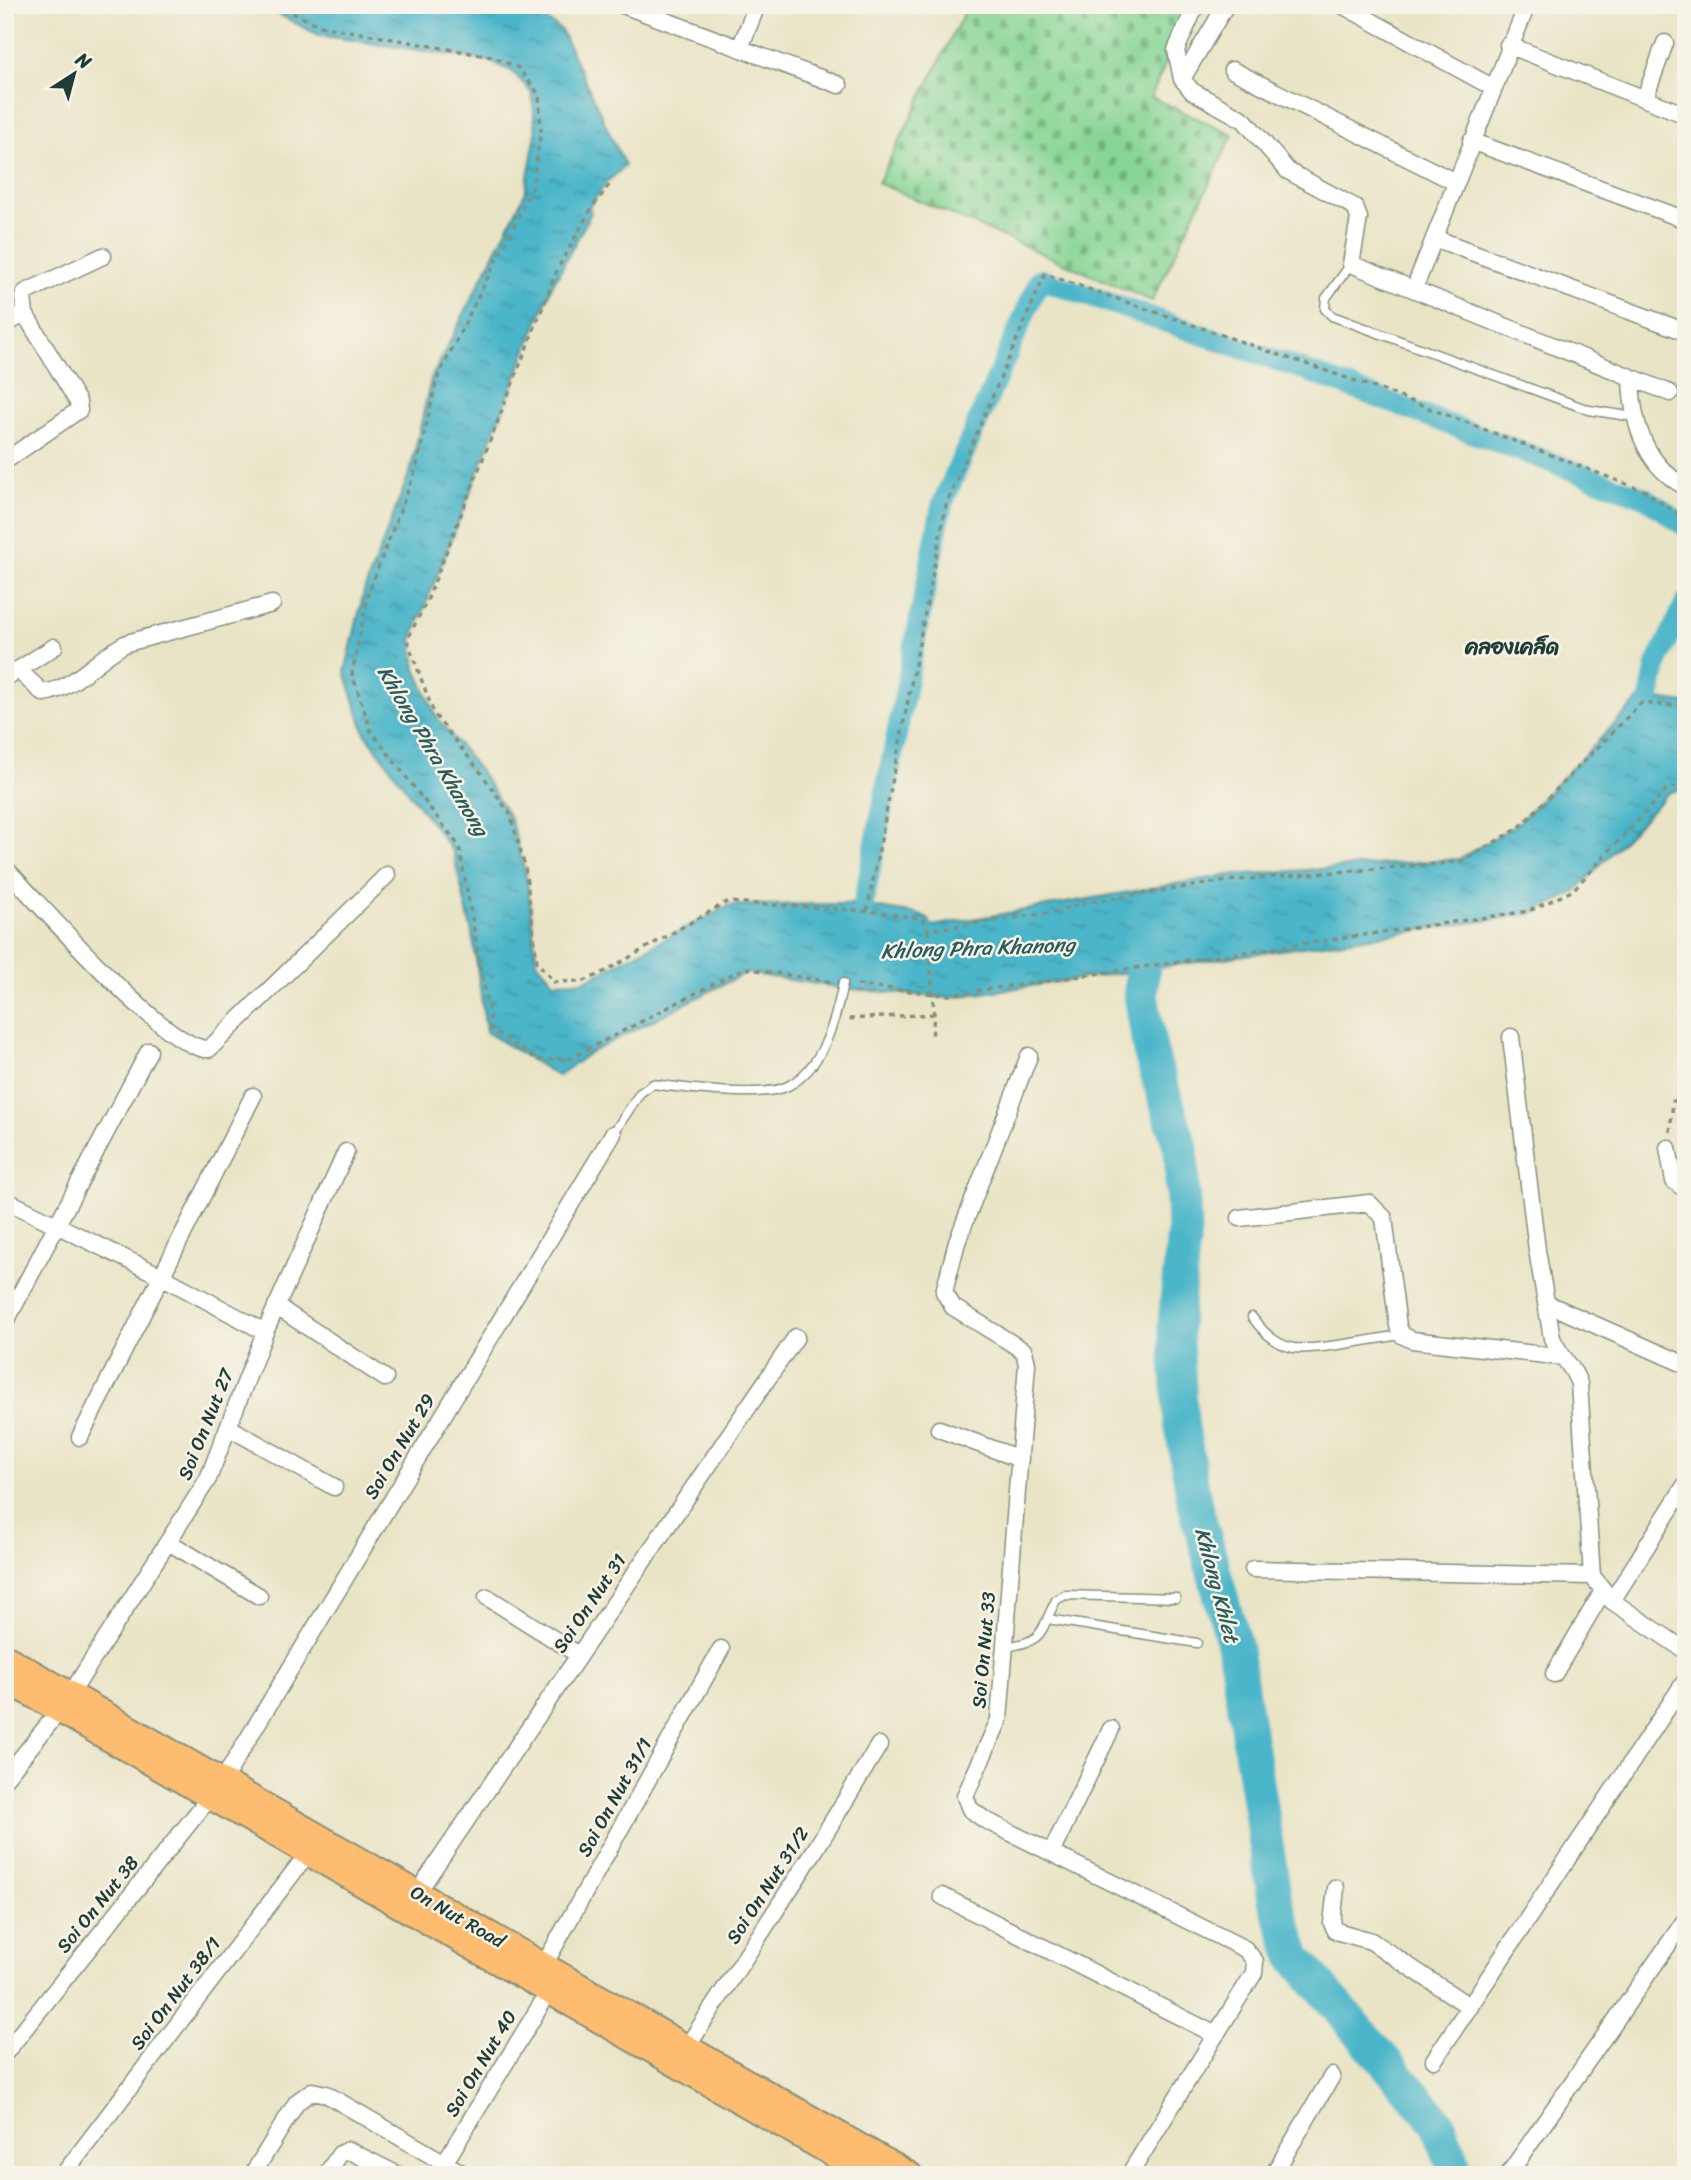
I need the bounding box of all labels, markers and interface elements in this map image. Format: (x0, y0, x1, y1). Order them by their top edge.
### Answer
north arrow (38, 38, 108, 108)
text: N (68, 43, 99, 78)
district label: คลองเคล็ด (1464, 628, 1559, 666)
water label: Khlong Phra Khanong (367, 658, 501, 846)
water label: Khlong Phra Khanong (880, 926, 1078, 970)
street label: Soi On Nut 27 (168, 1362, 243, 1485)
street label: Soi On Nut 29 (355, 1387, 444, 1506)
water label: Khlong Khlet (1183, 1523, 1251, 1649)
street label: Soi On Nut 31 (544, 1547, 635, 1660)
street label: Soi On Nut 33 (962, 1590, 1005, 1710)
street label: Soi On Nut 31/1 (568, 1732, 661, 1863)
street label: Soi On Nut 31/2 (717, 1820, 818, 1951)
street label: Soi On Nut 38 (48, 1848, 148, 1960)
street label: On Nut Road (404, 1876, 513, 1958)
street label: Soi On Nut 38/1 (122, 1929, 229, 2057)
street label: Soi On Nut 40 (435, 2003, 525, 2123)

